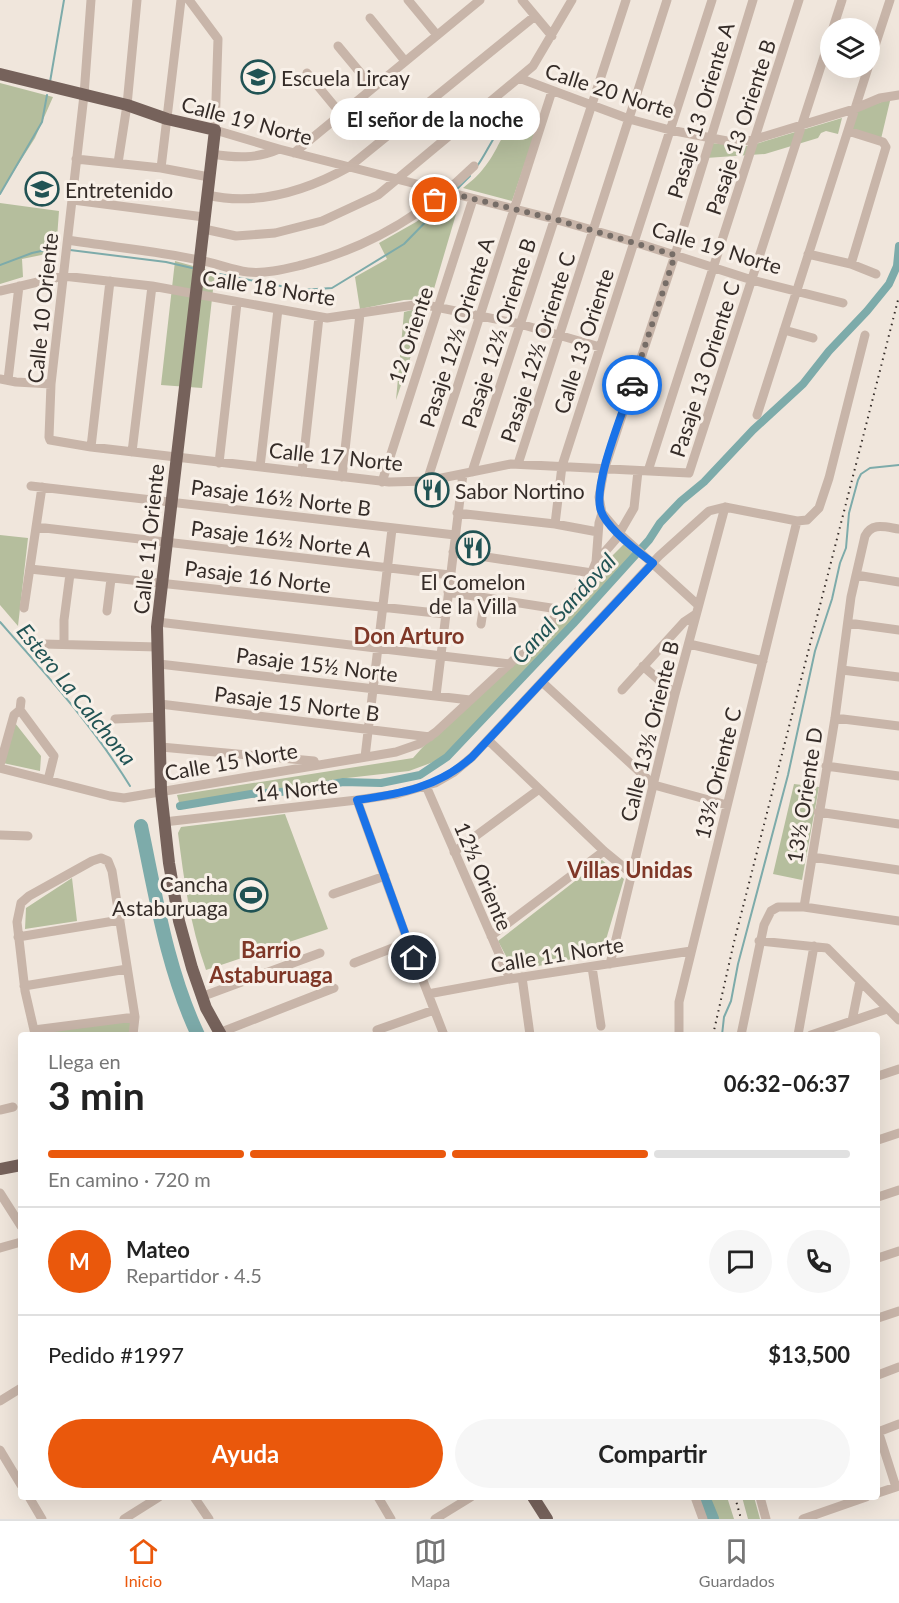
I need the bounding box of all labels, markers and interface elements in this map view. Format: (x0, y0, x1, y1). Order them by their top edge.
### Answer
street label: Pasaje 13 Oriente A (661, 18, 739, 201)
map controls (820, 18, 880, 78)
button: layers (820, 18, 880, 78)
street label: Pasaje 13 Oriente B (700, 36, 780, 218)
street label: Calle 20 Norte (542, 57, 678, 123)
school or university icon: Escuela Lircay (240, 59, 276, 95)
place label: Escuela Lircay (281, 65, 410, 90)
street label: Calle 19 Norte (179, 91, 315, 149)
callout: El señor de la noche (330, 98, 540, 140)
text: El señor de la noche (347, 107, 523, 131)
school or university icon: Entretenido (24, 171, 60, 207)
pin (409, 174, 460, 225)
place label: Entretenido (65, 177, 173, 202)
icon: bag (418, 183, 451, 216)
street label: Calle 19 Norte (649, 215, 785, 279)
street label: Calle 10 Oriente (22, 232, 62, 384)
street label: Pasaje 12½ Oriente A (413, 233, 499, 430)
street label: Pasaje 12½ Oriente B (455, 235, 541, 431)
street label: Pasaje 12½ Oriente C (494, 249, 580, 445)
street label: Calle 18 Norte (201, 264, 337, 310)
street label: Calle 13 Oriente (548, 265, 618, 417)
street label: Pasaje 13 Oriente C (664, 278, 744, 460)
street label: 12 Oriente (383, 283, 437, 387)
courier (602, 355, 662, 415)
icon: car (616, 369, 649, 402)
street label: Calle 17 Norte (268, 437, 404, 475)
street label: Calle 11 Oriente (128, 463, 168, 615)
restaurant icon: Sabor Nortino (414, 472, 450, 508)
street label: Pasaje 16½ Norte B (189, 474, 373, 520)
place label: Sabor Nortino (455, 478, 585, 503)
street label: Pasaje 16½ Norte A (189, 515, 373, 562)
restaurant icon: El Comelon de la Villa (455, 530, 491, 566)
water label: Canal Sandoval (505, 547, 621, 669)
street label: Pasaje 16 Norte (183, 555, 333, 597)
place label: El Comelon de la Villa (420, 569, 526, 618)
water label: Estero La Calchona (12, 618, 142, 770)
district label: Don Arturo (354, 622, 464, 649)
street label: Calle 13½ Oriente B (614, 638, 684, 824)
street label: Pasaje 15½ Norte (235, 642, 399, 686)
street label: Pasaje 15 Norte B (213, 680, 381, 726)
street label: 13½ Oriente C (689, 705, 745, 841)
street label: 13½ Oriente D (781, 725, 827, 865)
street label: Calle 15 Norte (163, 737, 299, 785)
street label: 14 Norte (253, 772, 339, 806)
street label: 12½ Oriente (450, 818, 518, 934)
district label: Villas Unidas (566, 856, 693, 883)
place label: Cancha Astaburuaga (112, 871, 228, 920)
sports icon: Cancha Astaburuaga (233, 877, 269, 913)
street label: Calle 11 Norte (489, 931, 625, 977)
pin (388, 932, 439, 983)
district label: Barrio Astaburuaga (208, 936, 333, 988)
icon: home (397, 941, 430, 974)
text: Llega en (48, 1049, 121, 1073)
text: 06:32–06:37 (724, 1070, 850, 1097)
text: 3 min (48, 1072, 145, 1118)
text: En camino · 720 m (48, 1167, 211, 1191)
button: chat (709, 1230, 772, 1293)
button: phone (787, 1230, 850, 1293)
text: Mateo (126, 1236, 190, 1263)
text: M (69, 1248, 90, 1275)
text: Repartidor · 4.5 (126, 1263, 262, 1287)
text: Pedido #1997 (48, 1341, 184, 1368)
text: $13,500 (768, 1341, 850, 1368)
button: Ayuda (48, 1419, 443, 1488)
button: Compartir (455, 1419, 850, 1488)
tab: Inicio (124, 1535, 162, 1590)
tab: Mapa (411, 1535, 450, 1590)
tab: Guardados (699, 1535, 775, 1590)

